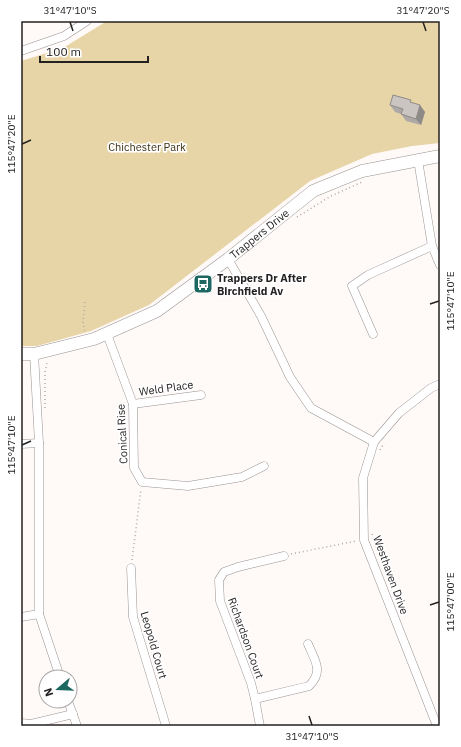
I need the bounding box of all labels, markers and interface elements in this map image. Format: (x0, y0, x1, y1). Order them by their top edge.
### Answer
text: 31°47'10"S (43, 4, 97, 17)
text: 31°47'20"S (396, 4, 450, 17)
scale bar (40, 38, 148, 64)
text: 100 m (46, 44, 81, 59)
text: 115°47'20"E (5, 114, 18, 174)
park label: Chichester Park (108, 140, 186, 154)
street label: Trappers Drive (227, 206, 292, 262)
place label: Trappers Dr After Birchfield Av (217, 271, 307, 298)
text: 115°47'10"E (444, 271, 457, 331)
bus stop icon: Trappers Dr After Birchfield Av (192, 273, 214, 295)
street label: Weld Place (138, 377, 194, 399)
street label: Conical Rise (113, 404, 131, 464)
text: 115°47'10"E (5, 415, 18, 475)
street label: Westhaven Drive (370, 534, 412, 616)
text: 115°47'00"E (444, 572, 457, 632)
street label: Richardson Court (225, 596, 267, 681)
street label: Leopold Court (138, 610, 170, 680)
north arrow (38, 669, 78, 709)
text: N (41, 686, 56, 698)
text: 31°47'10"S (285, 730, 339, 743)

